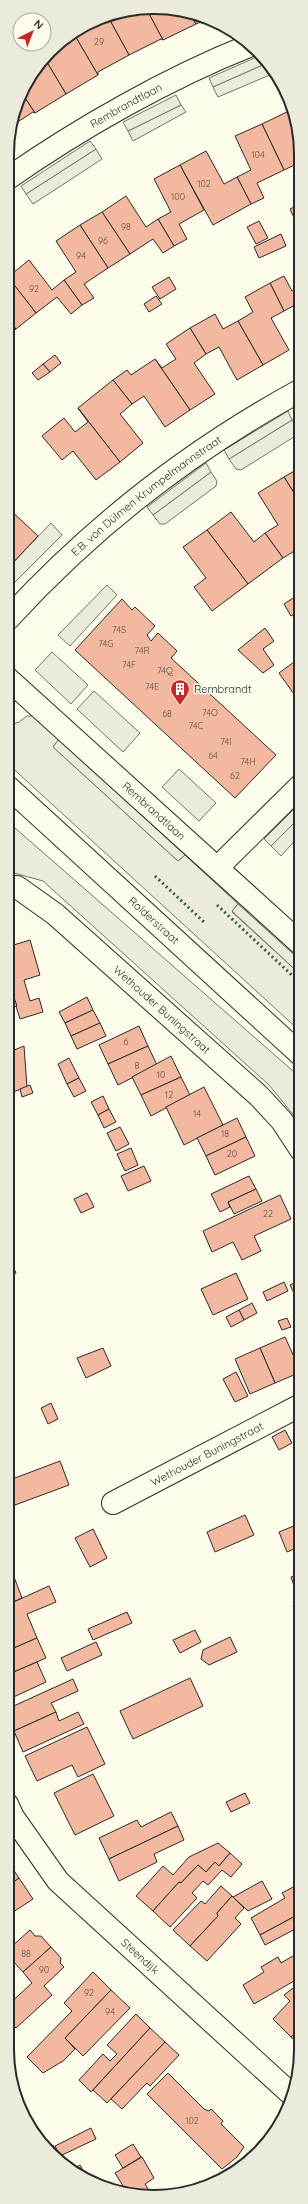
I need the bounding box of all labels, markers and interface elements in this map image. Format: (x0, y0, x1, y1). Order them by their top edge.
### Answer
north arrow (12, 12, 52, 52)
text: N (31, 17, 46, 32)
house number: 29 (94, 36, 104, 47)
street label: Rembrandtlaan (87, 80, 164, 131)
house number: 104 (251, 149, 265, 160)
house number: 102 (197, 178, 211, 189)
house number: 100 (171, 191, 185, 202)
house number: 98 (121, 221, 131, 232)
house number: 96 (98, 235, 108, 246)
house number: 94 (76, 250, 86, 261)
house number: 92 (29, 283, 39, 294)
street label: E.B. von Dülmen Krumpelmannstraat (68, 432, 224, 559)
house number: 74S (112, 624, 126, 635)
house number: 74G (98, 638, 114, 649)
house number: 74R (134, 645, 150, 656)
house number: 74F (122, 659, 136, 670)
house number: 74Q (157, 665, 174, 676)
building icon: Rembrandt (169, 678, 191, 706)
house number: 74E (145, 681, 159, 692)
place label: Rembrandt (194, 682, 252, 696)
house number: 74O (202, 707, 218, 718)
house number: 68 (162, 708, 172, 719)
house number: 74C (189, 720, 204, 731)
house number: 74I (220, 736, 232, 747)
house number: 64 (208, 750, 218, 761)
house number: 74H (240, 756, 256, 767)
house number: 62 (230, 770, 240, 781)
street label: Rembrandtlaan (119, 779, 188, 843)
street label: Rolderstraat (126, 894, 182, 947)
street label: Wethouder Buningstraat (111, 963, 214, 1057)
house number: 6 (124, 1036, 129, 1047)
house number: 8 (135, 1060, 140, 1071)
house number: 10 (157, 1069, 165, 1080)
house number: 12 (165, 1089, 173, 1100)
house number: 14 (193, 1108, 201, 1119)
house number: 18 (221, 1128, 229, 1139)
house number: 20 (227, 1148, 237, 1159)
house number: 22 (263, 1208, 273, 1219)
street label: Wethouder Buningstraat (148, 1419, 266, 1489)
street label: Steendijk (118, 1935, 162, 1977)
house number: 88 (21, 1948, 31, 1959)
house number: 90 (39, 1964, 49, 1975)
house number: 92 (84, 1987, 94, 1998)
house number: 94 (105, 2006, 115, 2017)
house number: 102 (185, 2115, 199, 2126)

